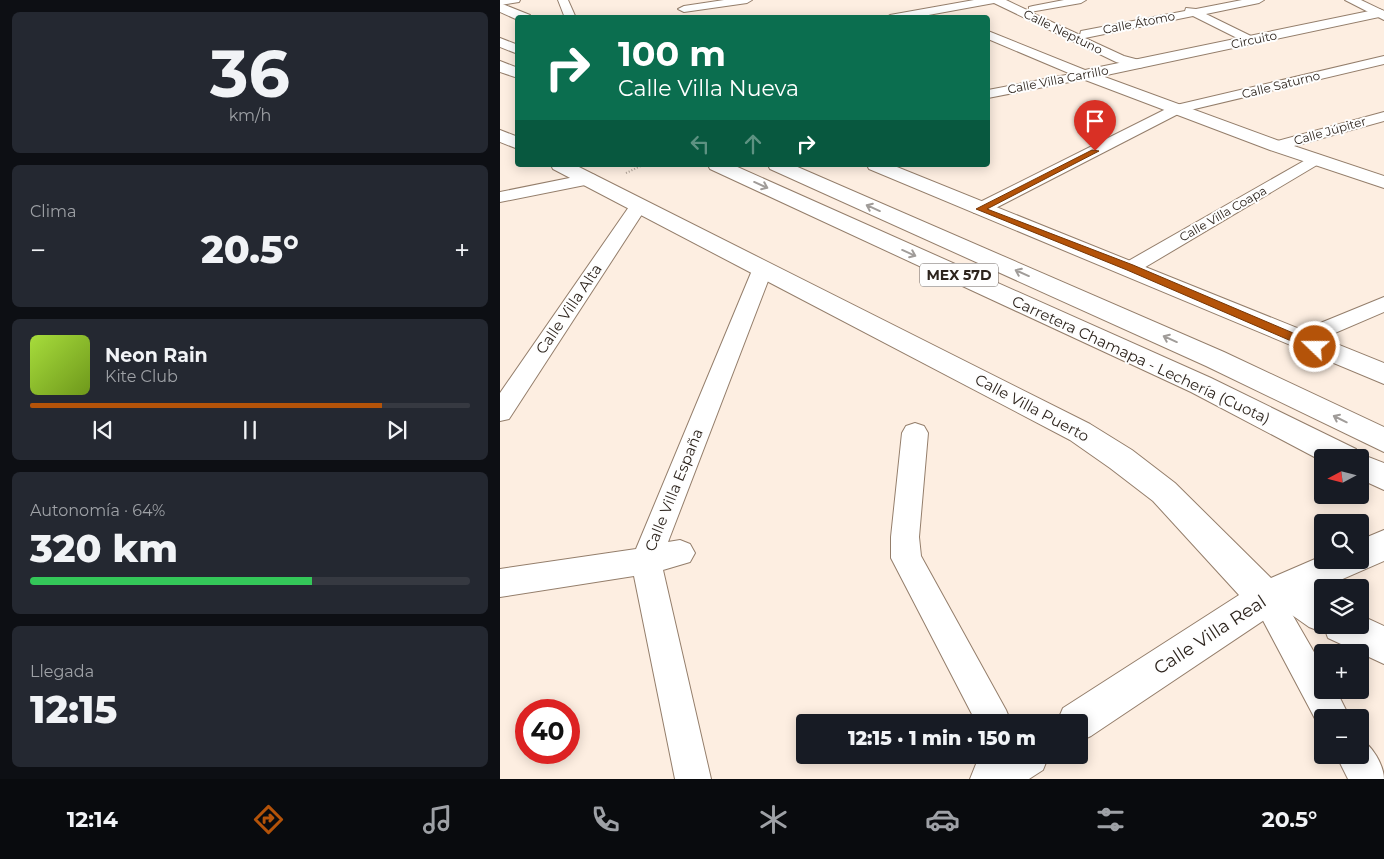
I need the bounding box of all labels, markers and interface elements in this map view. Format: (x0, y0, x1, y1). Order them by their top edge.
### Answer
street label: Calle Neptuno (1021, 6, 1105, 57)
street label: Calle Átomo (1101, 8, 1176, 37)
street label: Circuito (1230, 27, 1278, 52)
text: 100 m (618, 32, 726, 75)
text: 36 (210, 34, 290, 113)
icon: right (535, 35, 600, 100)
street label: Calle Villa Carrillo (1006, 62, 1110, 97)
street label: Calle Saturno (1240, 68, 1322, 101)
text: Calle Villa Nueva (618, 75, 799, 102)
pin (1074, 100, 1116, 151)
text: km/h (229, 106, 271, 125)
icon: arrive (1081, 107, 1109, 135)
street label: Calle Júpiter (1292, 113, 1368, 148)
icon: left (686, 130, 714, 158)
icon: ahead (739, 130, 767, 158)
icon: right (792, 130, 820, 158)
one-way arrow (753, 181, 768, 191)
street label: Calle Villa Coapa (1176, 182, 1269, 245)
text: Clima (30, 202, 76, 221)
one-way arrow (866, 202, 881, 212)
text: 20.5° (201, 226, 299, 273)
text: − (30, 233, 46, 267)
text: + (454, 233, 470, 267)
one-way arrow (901, 248, 916, 258)
street label: Calle Villa Alta (531, 260, 606, 357)
road number: MEX 57D (920, 264, 998, 286)
one-way arrow (1015, 268, 1030, 278)
street label: Carretera Chamapa - Lechería (Cuota) (1009, 291, 1273, 428)
position arrow (1288, 320, 1340, 372)
one-way arrow (1163, 334, 1178, 344)
text: Neon Rain (105, 344, 208, 367)
text: Kite Club (105, 367, 178, 386)
street label: Calle Villa Puerto (972, 369, 1093, 446)
one-way arrow (1333, 414, 1348, 423)
icon: previous (89, 416, 117, 444)
icon: pause (236, 416, 264, 444)
icon: next (383, 416, 411, 444)
street label: Calle Villa España (640, 426, 707, 554)
north arrow (1314, 449, 1369, 504)
map controls (1314, 449, 1369, 764)
text: Autonomía · 64% (30, 501, 165, 520)
button: search (1314, 514, 1369, 569)
text: 320 km (30, 525, 178, 572)
button: layers (1314, 579, 1369, 634)
street label: Calle Villa Real (1150, 590, 1270, 680)
button: + (1314, 644, 1369, 699)
text: Llegada (30, 662, 94, 681)
text: 12:15 (30, 686, 117, 733)
speed limit sign: 40 (515, 699, 580, 764)
button: − (1314, 709, 1369, 764)
text: 12:15 · 1 min · 150 m (848, 727, 1036, 750)
icon: directions (251, 802, 286, 837)
icon: music (420, 802, 455, 837)
icon: phone (588, 802, 623, 837)
icon: climate (756, 802, 791, 837)
icon: car (925, 802, 960, 837)
icon: filters (1093, 802, 1128, 837)
text: 12:14 (67, 806, 118, 833)
text: 20.5° (1262, 806, 1317, 833)

